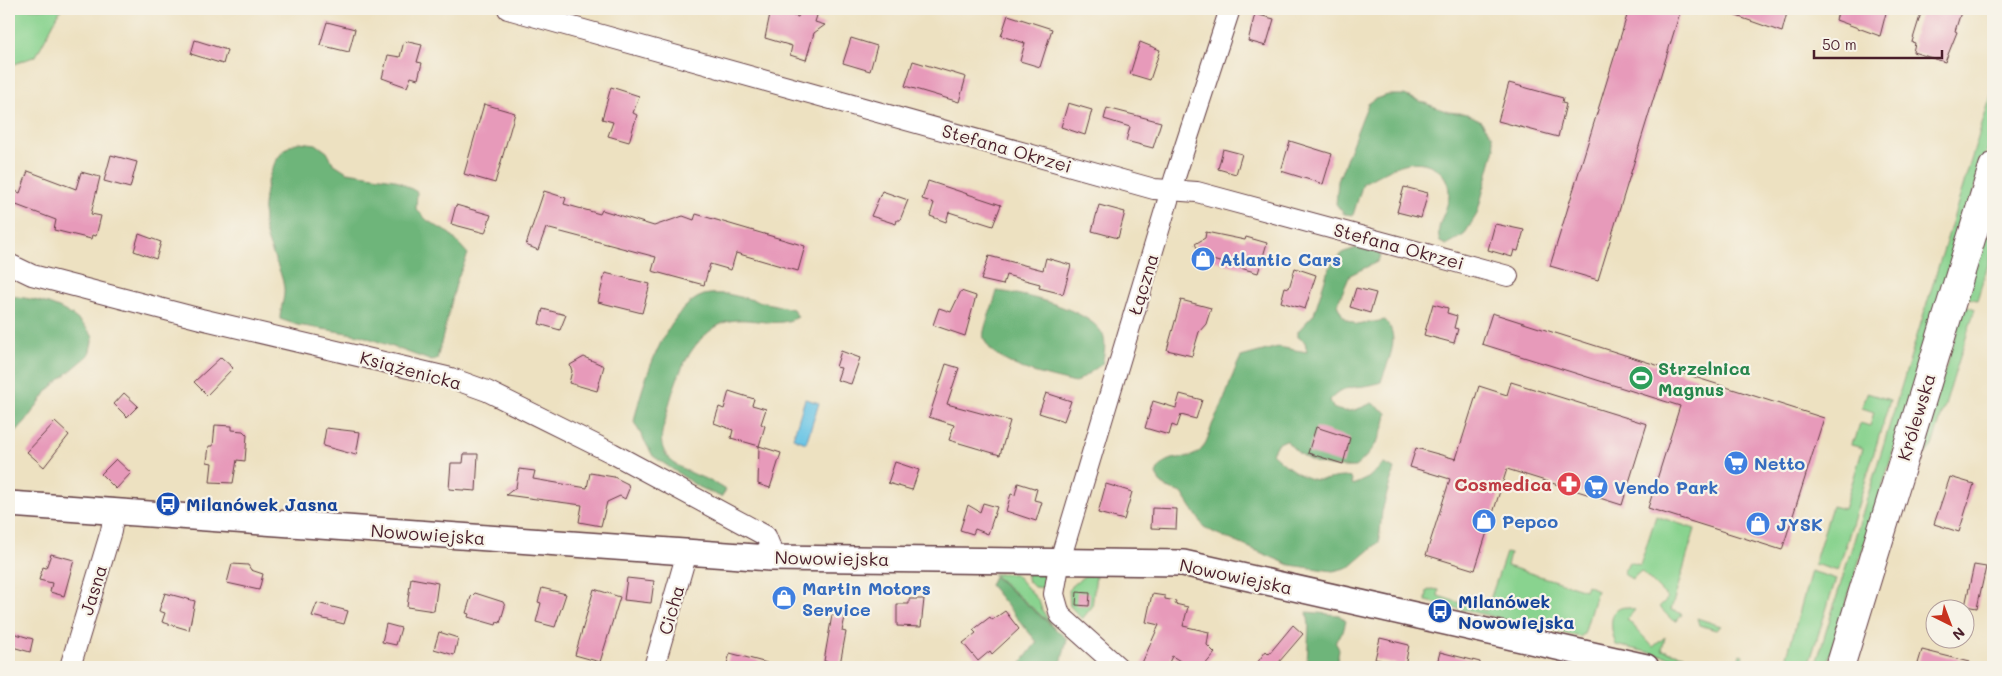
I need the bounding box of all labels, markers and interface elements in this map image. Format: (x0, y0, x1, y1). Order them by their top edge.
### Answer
scale bar (1814, 28, 1942, 60)
text: 50 m (1822, 34, 1857, 54)
street label: Stefana Okrzei (939, 118, 1075, 178)
street label: Stefana Okrzei (1331, 217, 1467, 275)
shop icon: Atlantic Cars (1190, 246, 1216, 272)
place label: Atlantic Cars (1220, 247, 1341, 271)
street label: Łączna (1122, 251, 1164, 317)
street label: Książenicka (357, 345, 465, 395)
place label: Strzelnica Magnus (1658, 356, 1751, 401)
sports icon: Strzelnica Magnus (1628, 365, 1654, 391)
street label: Królewska (1891, 371, 1941, 463)
supermarket icon: Netto (1723, 450, 1749, 476)
place label: Netto (1754, 451, 1805, 475)
pharmacy icon: Cosmedica (1556, 471, 1582, 497)
place label: Cosmedica (1454, 472, 1552, 496)
supermarket icon: Vendo Park (1583, 474, 1609, 500)
place label: Vendo Park (1614, 475, 1718, 499)
bus stop icon: Milanówek Jasna (155, 491, 181, 517)
place label: Milanówek Jasna (186, 492, 338, 516)
shop icon: Pepco (1471, 508, 1497, 534)
place label: Pepco (1502, 509, 1558, 533)
shop icon: JYSK (1745, 511, 1771, 537)
place label: JYSK (1776, 512, 1823, 536)
street label: Nowowiejska (370, 518, 486, 550)
street label: Nowowiejska (774, 545, 890, 571)
street label: Nowowiejska (1177, 552, 1295, 600)
street label: Jasna (74, 562, 112, 618)
place label: Martin Motors Service (802, 576, 931, 621)
street label: Cicha (653, 583, 689, 637)
shop icon: Martin Motors Service (771, 585, 797, 611)
place label: Milanówek Nowowiejska (1458, 589, 1575, 634)
bus stop icon: Milanówek Nowowiejska (1427, 598, 1453, 624)
north arrow (1924, 598, 1974, 648)
text: N (1949, 623, 1969, 645)

